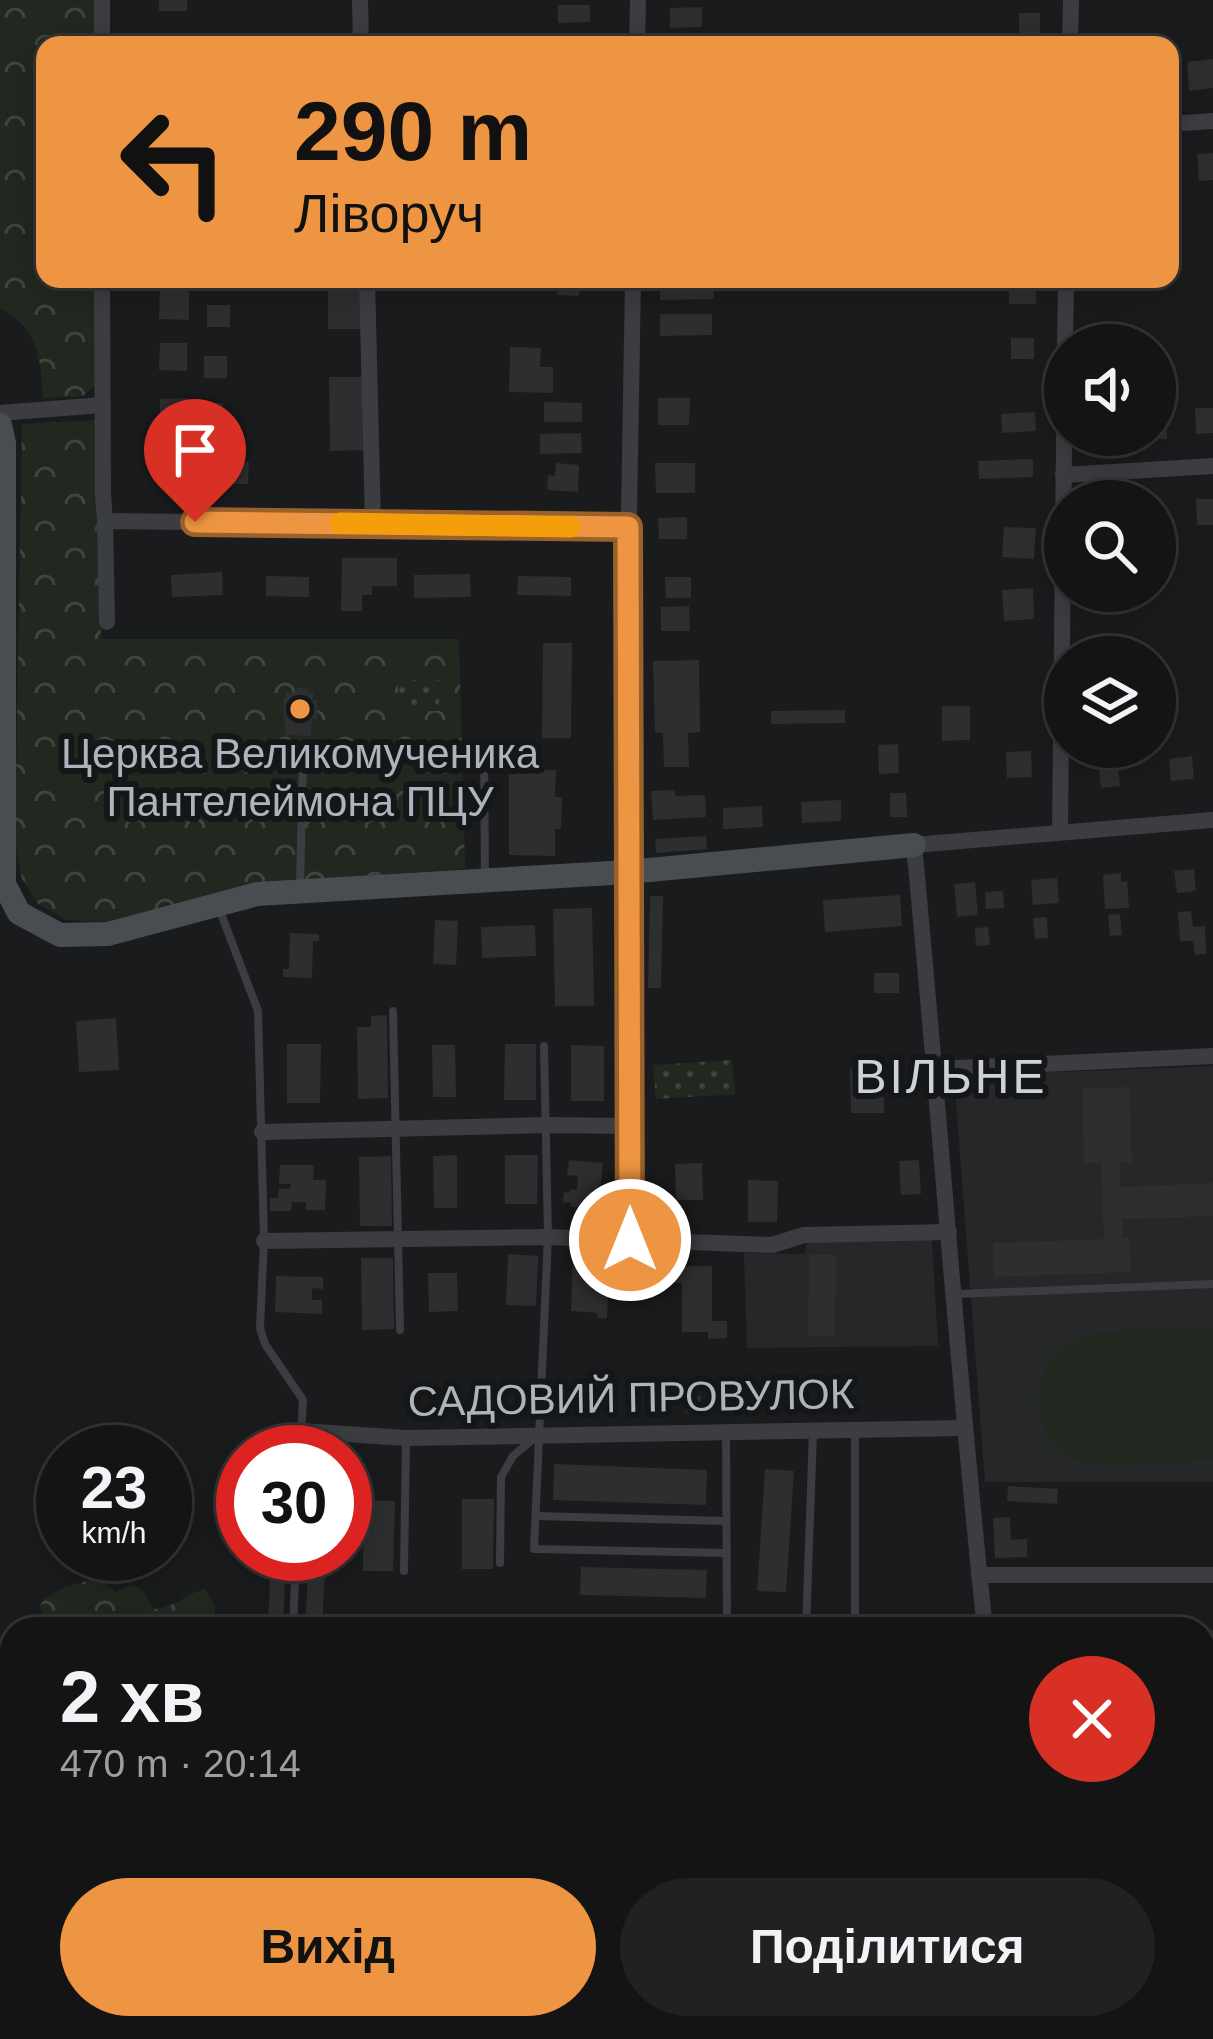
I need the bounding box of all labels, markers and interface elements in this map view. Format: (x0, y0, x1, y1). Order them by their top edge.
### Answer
icon: left (96, 84, 252, 240)
text: 290 m (294, 84, 532, 178)
text: Ліворуч (294, 183, 484, 243)
map controls (1044, 324, 1176, 768)
button: sound (1044, 324, 1176, 456)
pin (144, 399, 246, 522)
icon: arrive (162, 417, 228, 483)
button: search (1044, 480, 1176, 612)
button: layers (1044, 636, 1176, 768)
marker: Церква Великомученика Пантелеймона ПЦУ (287, 696, 313, 722)
place label: Церква Великомученика Пантелеймона ПЦУ (61, 730, 540, 825)
district label: ВІЛЬНЕ (854, 1050, 1048, 1103)
position arrow (567, 1177, 693, 1303)
street label: САДОВИЙ ПРОВУЛОК (407, 1369, 855, 1425)
speed limit sign: 30 (216, 1425, 372, 1581)
text: 23 (81, 1454, 147, 1521)
text: km/h (81, 1516, 147, 1549)
button: close (1029, 1656, 1155, 1782)
text: 2 хв (60, 1657, 204, 1737)
text: 470 m · 20:14 (60, 1742, 301, 1785)
button: Вихід (60, 1878, 596, 2016)
button: Поділитися (620, 1878, 1155, 2016)

